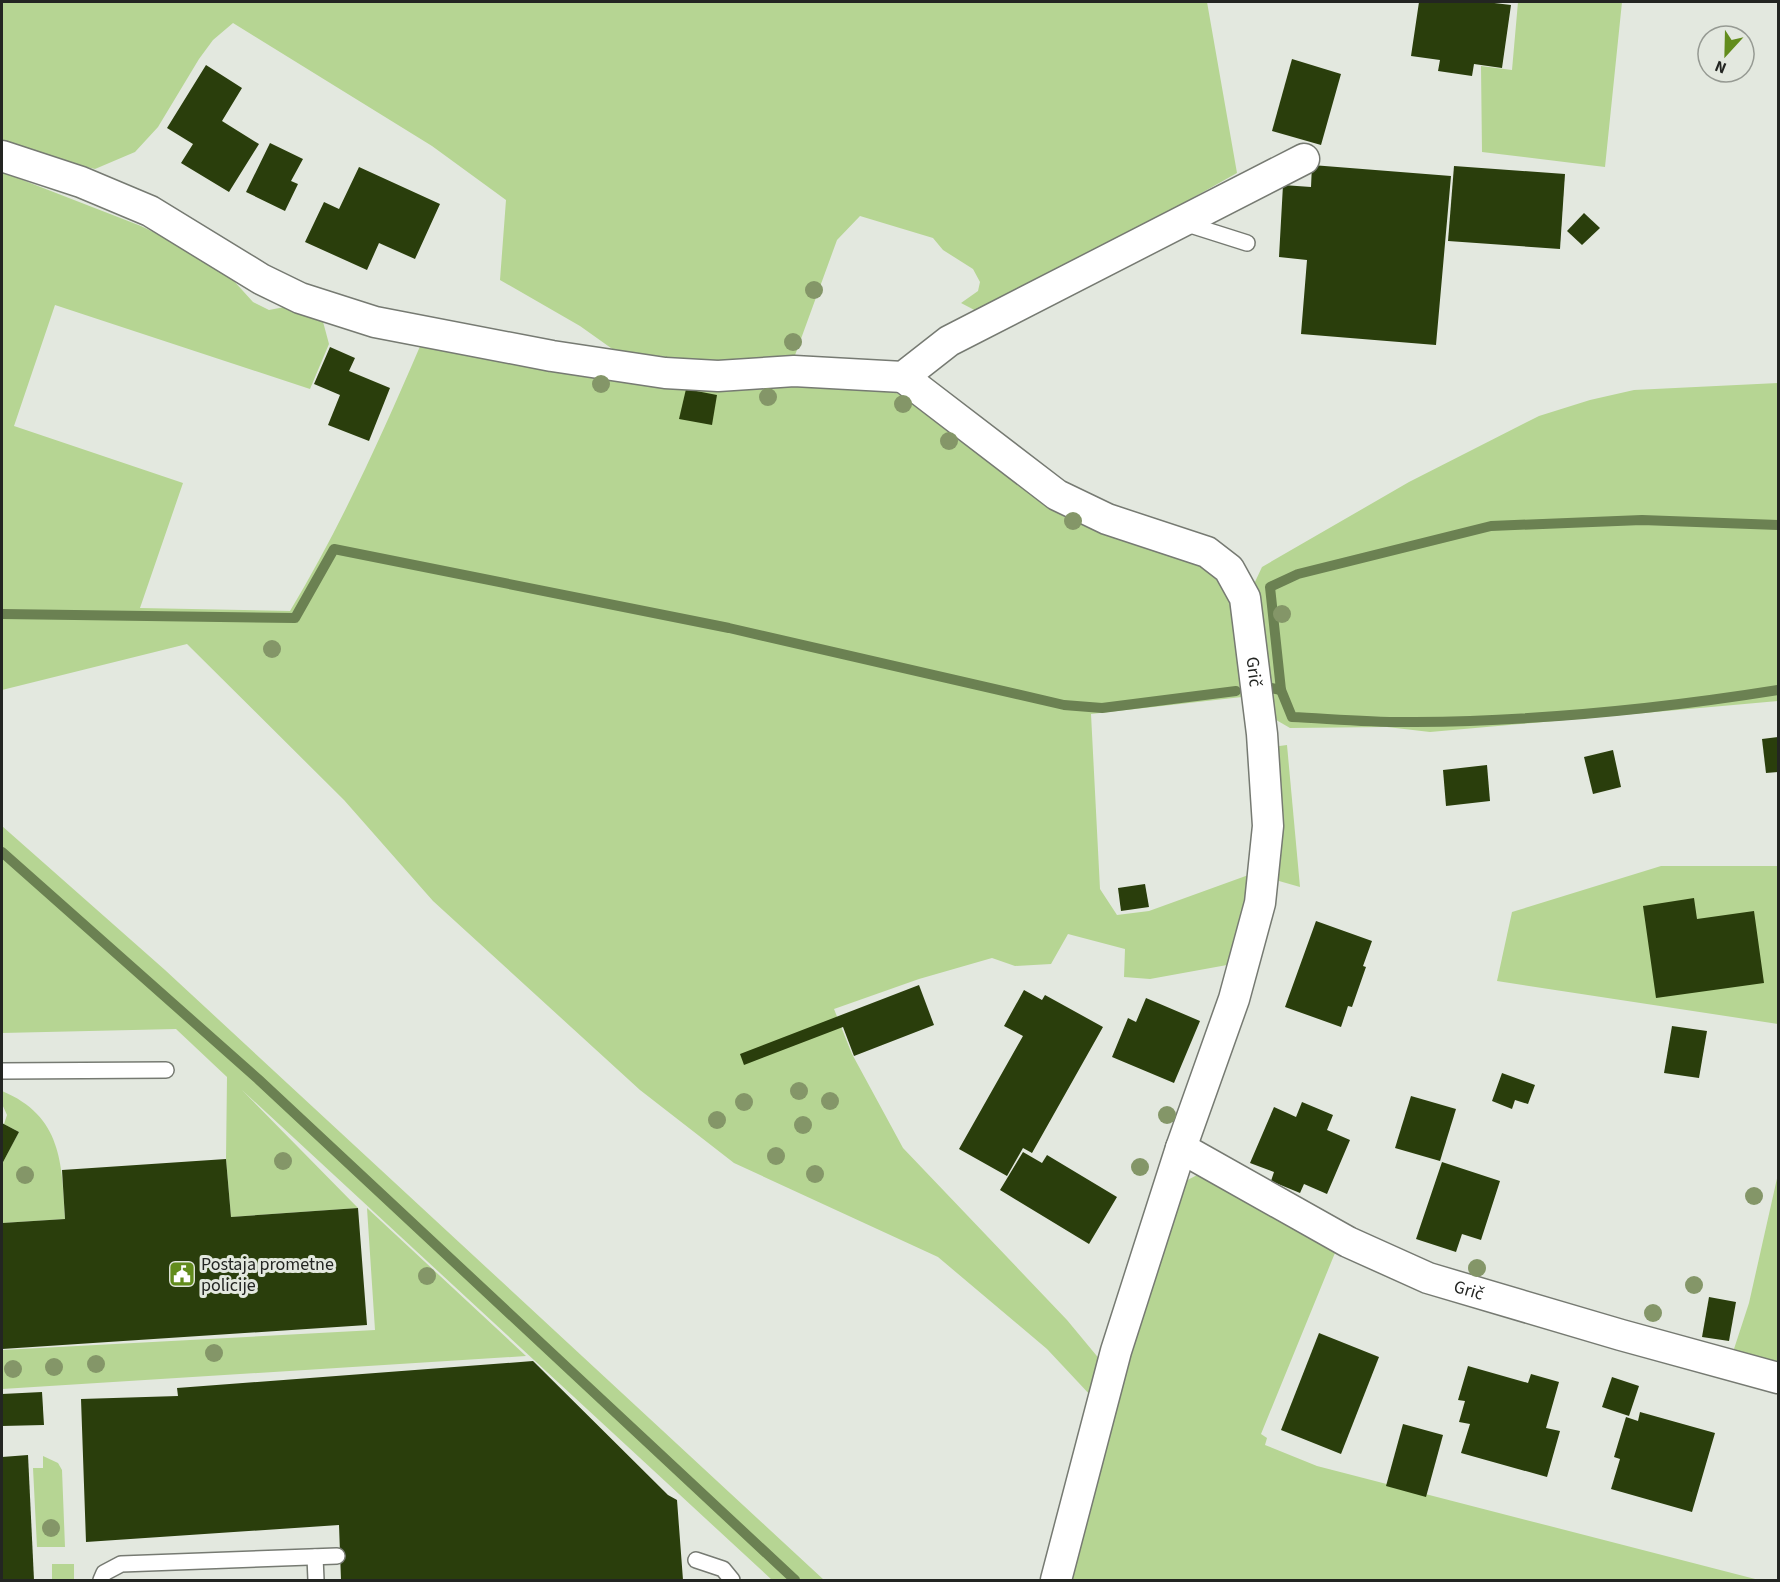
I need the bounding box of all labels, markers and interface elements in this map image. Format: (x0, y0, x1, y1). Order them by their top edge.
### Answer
north arrow (1696, 24, 1756, 84)
text: N (1712, 55, 1730, 79)
street label: Grič (1240, 655, 1269, 689)
place label: Postaja prometne policije (201, 1252, 334, 1298)
public building icon: Postaja prometne policije (167, 1259, 197, 1289)
street label: Grič (1451, 1274, 1488, 1307)

